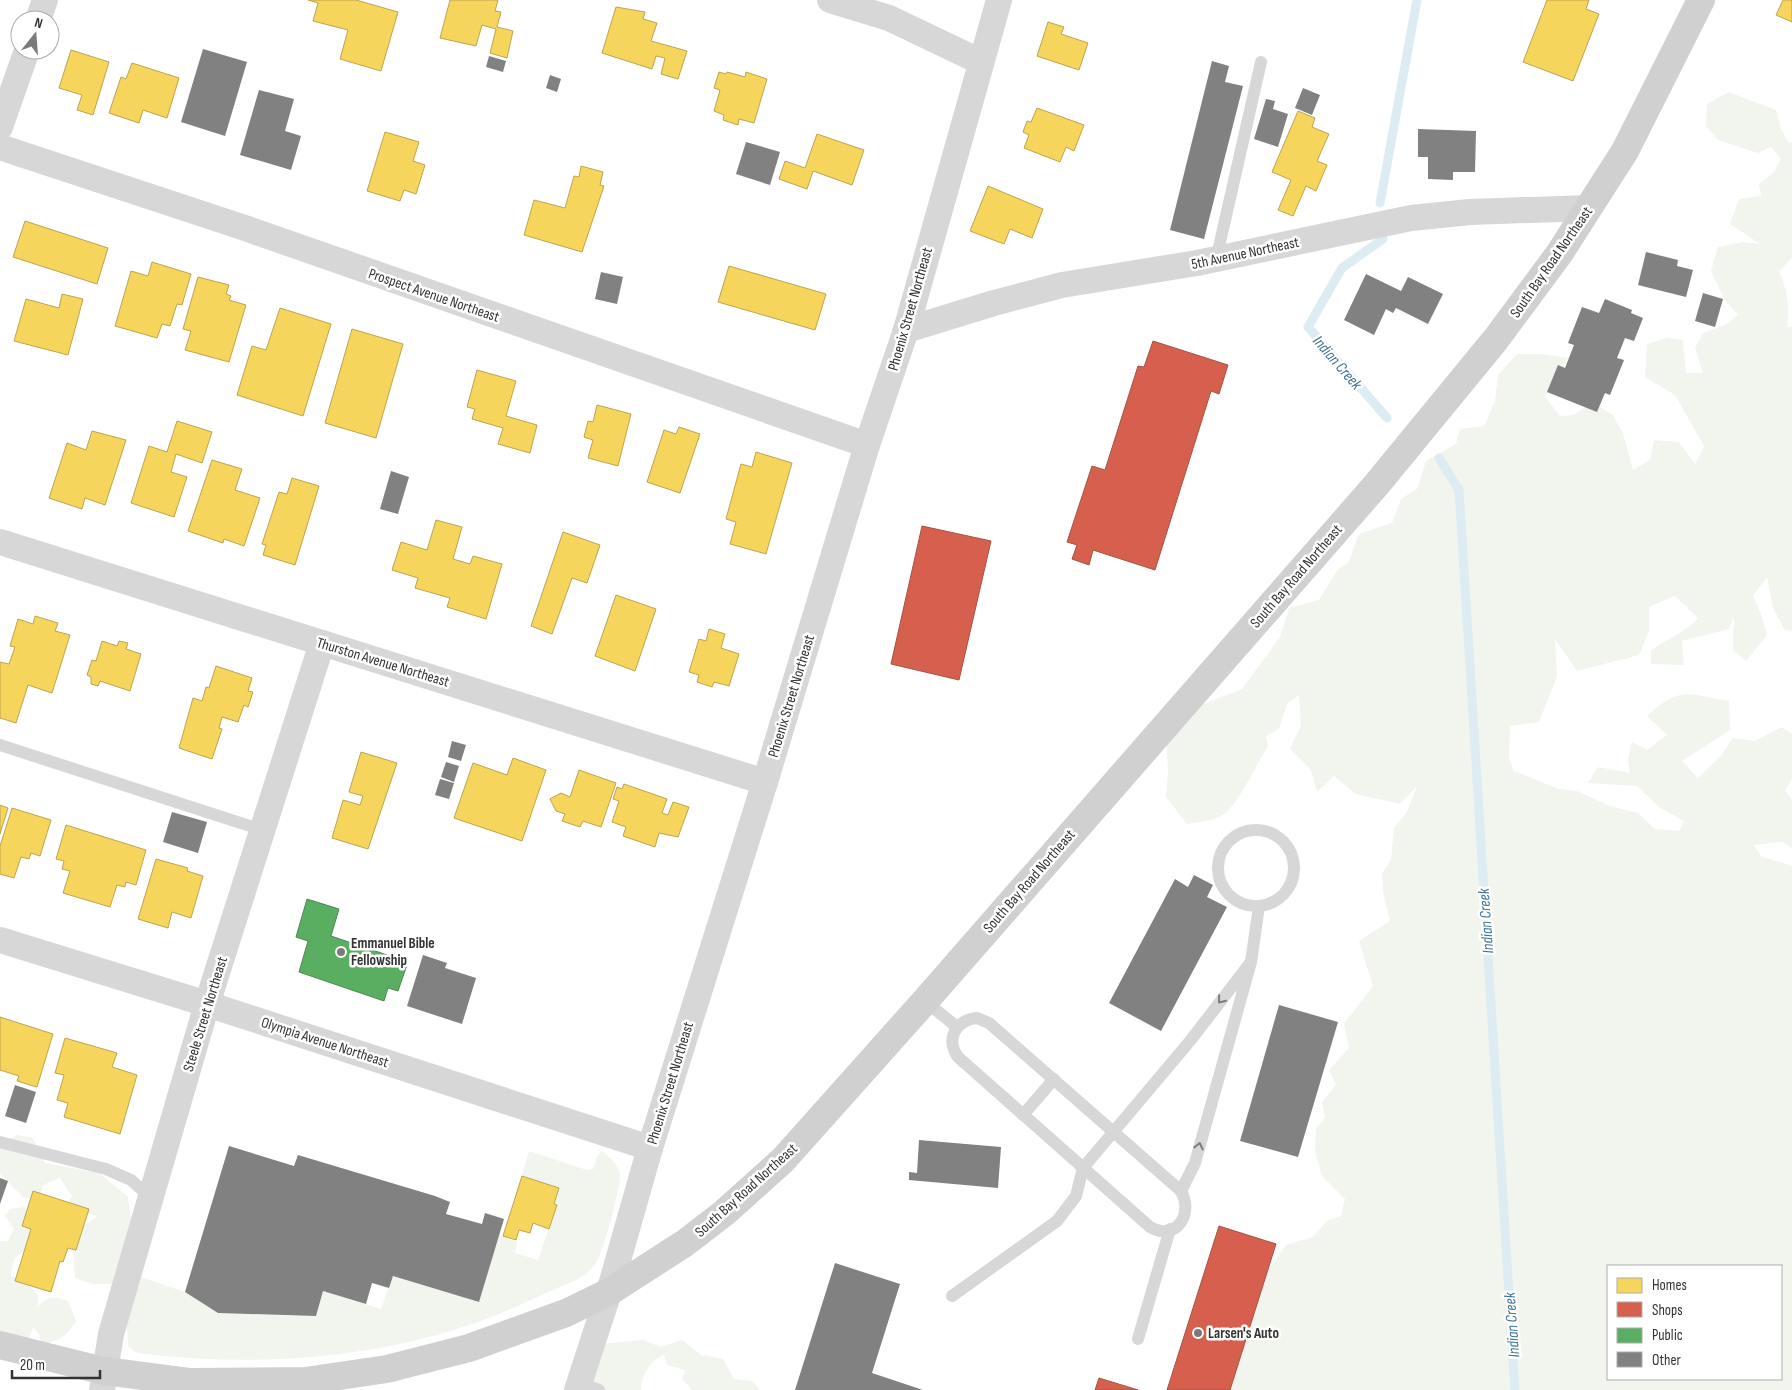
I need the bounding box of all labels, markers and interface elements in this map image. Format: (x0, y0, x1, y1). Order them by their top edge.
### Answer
north arrow (10, 10, 60, 60)
text: N (33, 14, 45, 32)
street label: South Bay Road Northeast (1506, 203, 1597, 322)
street label: 5th Avenue Northeast (1190, 233, 1301, 274)
street label: Phoenix Street Northeast (884, 245, 937, 373)
street label: Prospect Avenue Northeast (366, 264, 502, 327)
water label: Indian Creek (1308, 332, 1366, 395)
street label: South Bay Road Northeast (1246, 520, 1347, 632)
street label: Phoenix Street Northeast (764, 632, 819, 760)
street label: Thurston Avenue Northeast (314, 633, 452, 692)
street label: South Bay Road Northeast (979, 825, 1080, 937)
water label: Indian Creek (1475, 887, 1498, 954)
place label: Emmanuel Bible Fellowship (351, 934, 435, 970)
marker: Emmanuel Bible Fellowship (335, 946, 347, 958)
street label: Steele Street Northeast (179, 954, 232, 1074)
one-way arrow (1218, 994, 1227, 1004)
street label: Olympia Avenue Northeast (259, 1013, 391, 1072)
street label: Phoenix Street Northeast (643, 1019, 698, 1147)
street label: South Bay Road Northeast (691, 1139, 802, 1241)
one-way arrow (1193, 1142, 1204, 1151)
legend (1607, 1265, 1782, 1380)
text: Homes (1652, 1276, 1687, 1295)
water label: Indian Creek (1501, 1291, 1524, 1358)
text: Shops (1652, 1301, 1683, 1320)
place label: Larsen's Auto (1208, 1324, 1279, 1343)
text: Public (1652, 1326, 1683, 1345)
marker: Larsen's Auto (1192, 1327, 1204, 1339)
scale bar (12, 1348, 100, 1380)
text: Other (1652, 1351, 1681, 1370)
text: 20 m (20, 1356, 45, 1375)

